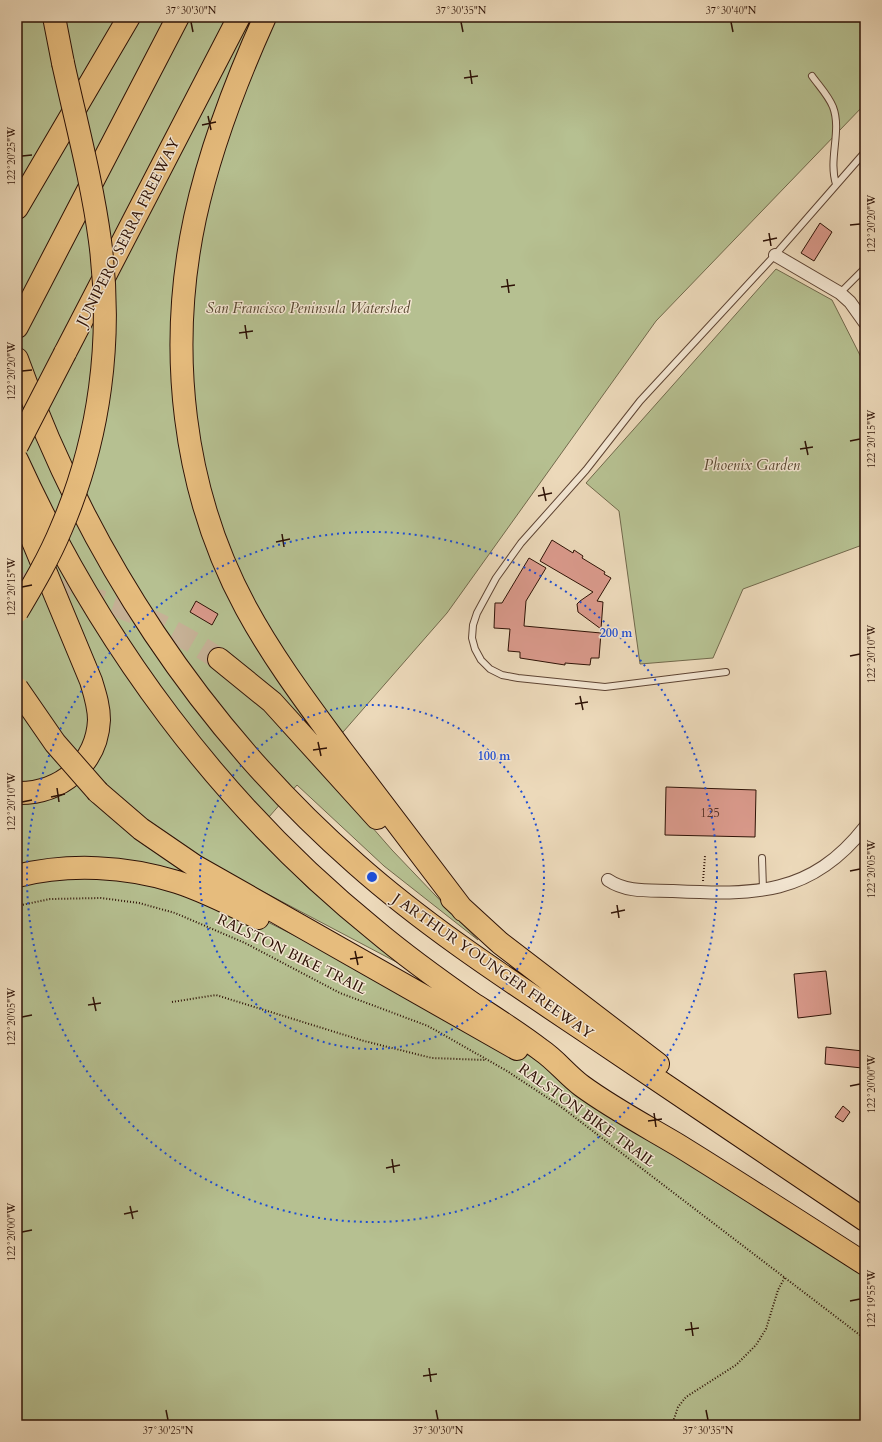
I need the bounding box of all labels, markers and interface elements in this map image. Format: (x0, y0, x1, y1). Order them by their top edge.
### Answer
text: 37°30'30"N (166, 4, 217, 18)
text: 37°30'35"N (436, 4, 487, 18)
text: 37°30'40"N (706, 4, 757, 18)
text: 122°20'25"W (5, 126, 19, 185)
street label: JUNIPERO SERRA FREEWAY (71, 134, 185, 331)
text: 122°20'20"W (865, 194, 879, 253)
park label: San Francisco Peninsula Watershed (206, 298, 411, 318)
text: 122°20'20"W (5, 341, 19, 400)
text: 122°20'15"W (865, 409, 879, 468)
park label: Phoenix Garden (704, 455, 801, 475)
text: 122°20'15"W (5, 557, 19, 616)
text: 122°20'10"W (865, 624, 879, 683)
text: 200 m (600, 625, 633, 641)
text: 100 m (478, 748, 511, 764)
text: 122°20'10"W (5, 772, 19, 831)
house number: 125 (700, 804, 720, 822)
text: 122°20'05"W (865, 839, 879, 898)
centre of rings (365, 870, 379, 884)
street label: J ARTHUR YOUNGER FREEWAY (387, 888, 598, 1044)
street label: RALSTON BIKE TRAIL (214, 909, 371, 999)
text: 122°20'05"W (5, 987, 19, 1046)
text: 122°20'00"W (865, 1054, 879, 1113)
street label: RALSTON BIKE TRAIL (515, 1059, 660, 1172)
text: 122°20'00"W (5, 1202, 19, 1261)
text: 122°19'55"W (865, 1269, 879, 1328)
text: 37°30'25"N (143, 1424, 194, 1438)
text: 37°30'30"N (413, 1424, 464, 1438)
text: 37°30'35"N (683, 1424, 734, 1438)

